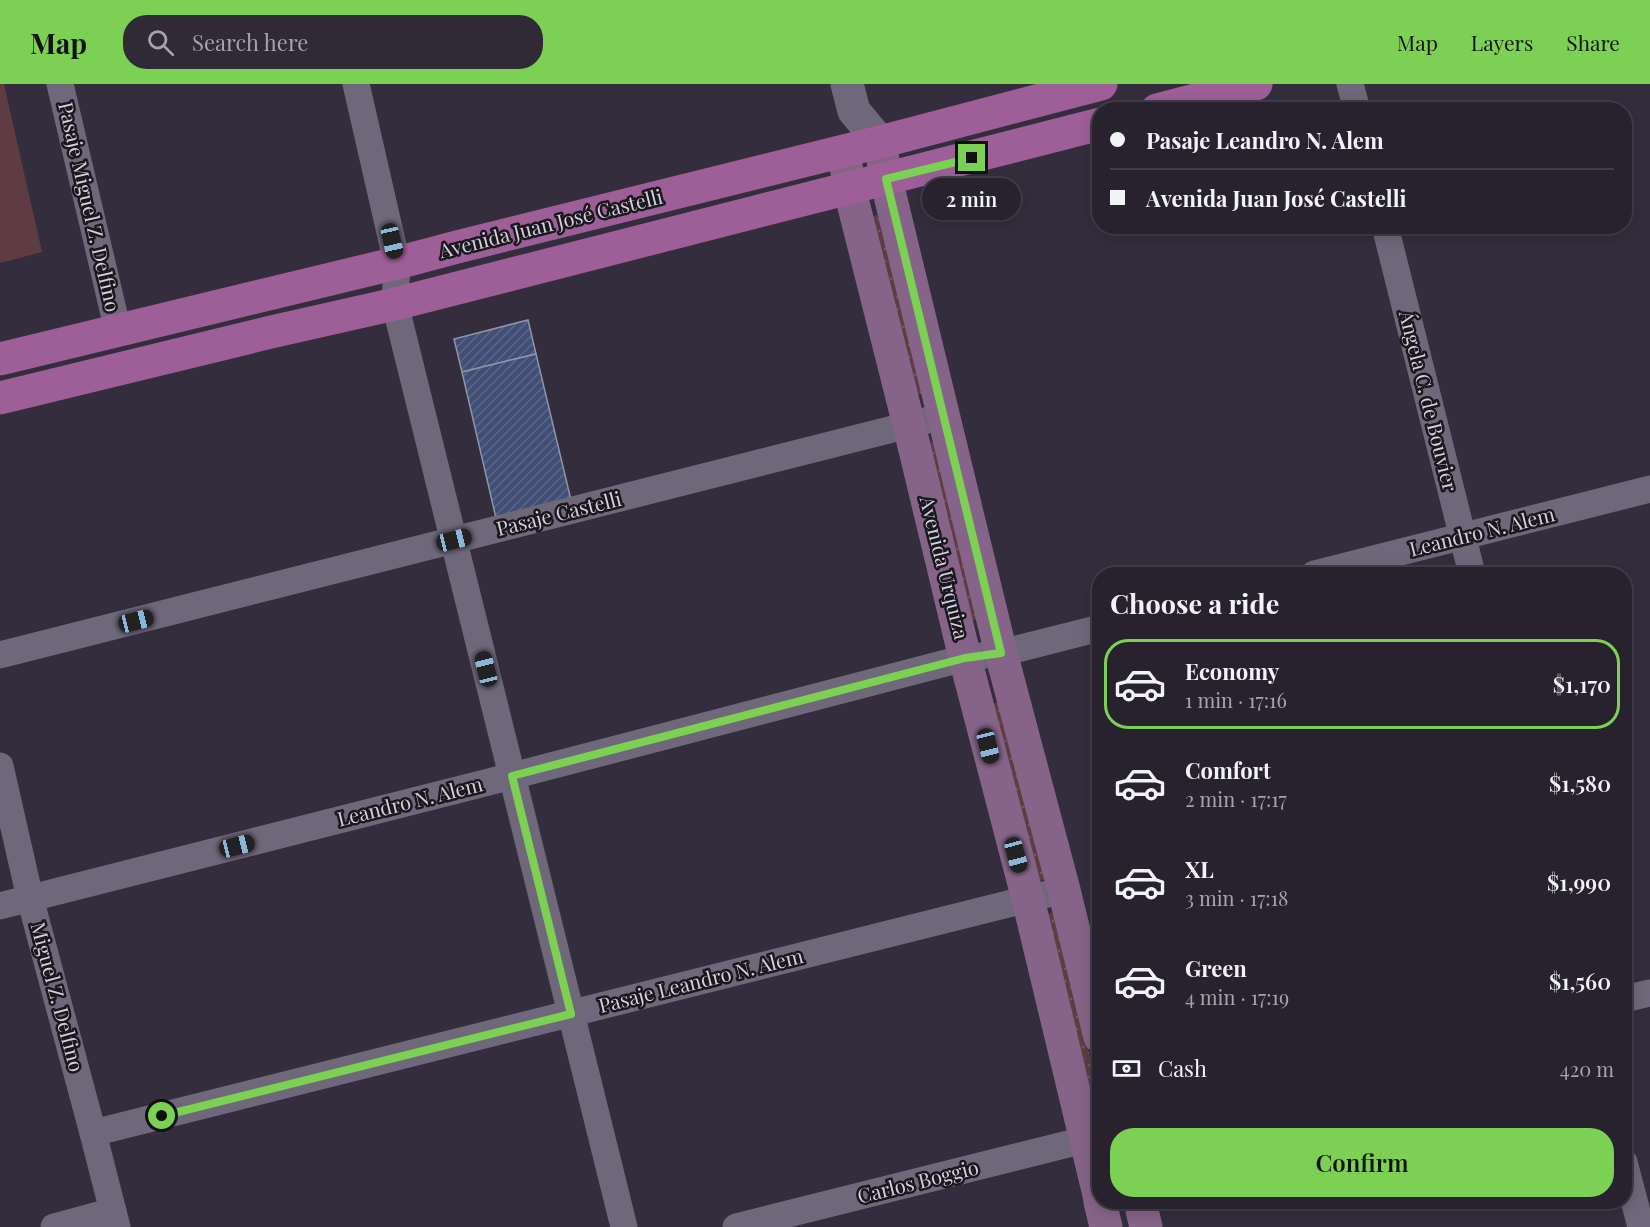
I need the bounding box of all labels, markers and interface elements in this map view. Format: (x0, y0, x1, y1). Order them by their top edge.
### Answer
search box (123, 15, 543, 69)
text: Map (30, 24, 87, 61)
icon: search (144, 26, 177, 59)
text: Search here (192, 27, 308, 57)
text: Map (1397, 28, 1438, 56)
text: Layers (1471, 28, 1533, 56)
text: Share (1566, 28, 1620, 56)
street label: Pasaje Miguel Z. Delfino (53, 99, 128, 314)
text: Pasaje Leandro N. Alem (1146, 125, 1384, 155)
route end (958, 144, 985, 171)
callout: 2 min (922, 179, 1022, 221)
street label: Avenida Juan José Castelli (435, 182, 665, 264)
text: Avenida Juan José Castelli (1146, 183, 1407, 213)
text: 2 min (946, 185, 997, 212)
car (379, 221, 405, 261)
street label: Ángela C. de Bouvier (1394, 306, 1465, 494)
street label: Pasaje Castelli (493, 484, 624, 541)
street label: Avenida Urquiza (914, 492, 976, 642)
street label: Leandro N. Alem (1406, 499, 1557, 562)
car (434, 527, 474, 553)
text: Choose a ride (1110, 585, 1279, 621)
car (116, 608, 156, 634)
car (473, 649, 499, 689)
text: Economy (1185, 656, 1279, 686)
icon: car (1113, 657, 1167, 711)
text: $1,170 (1553, 669, 1611, 699)
text: 1 min · 17:16 (1185, 686, 1287, 713)
car (975, 726, 1001, 766)
text: Comfort (1185, 755, 1271, 785)
icon: car (1113, 756, 1167, 810)
text: $1,580 (1549, 768, 1611, 798)
street label: Leandro N. Alem (334, 769, 485, 832)
text: 2 min · 17:17 (1185, 785, 1287, 812)
car (217, 833, 257, 859)
car (1003, 835, 1029, 875)
text: XL (1185, 854, 1214, 884)
icon: car (1113, 855, 1167, 909)
text: $1,990 (1547, 867, 1611, 897)
text: 3 min · 17:18 (1185, 884, 1288, 911)
street label: Miguel Z. Delfino (26, 919, 91, 1074)
street label: Pasaje Leandro N. Alem (596, 941, 806, 1018)
text: Green (1185, 953, 1247, 983)
icon: car (1113, 954, 1167, 1008)
text: $1,560 (1549, 966, 1611, 996)
text: 4 min · 17:19 (1185, 983, 1289, 1010)
icon: cash (1110, 1052, 1143, 1085)
text: Cash (1158, 1053, 1207, 1083)
text: 420 m (1560, 1055, 1614, 1082)
route start (148, 1102, 175, 1129)
button: Confirm (1110, 1128, 1614, 1197)
street label: Carlos Boggio (854, 1152, 981, 1209)

